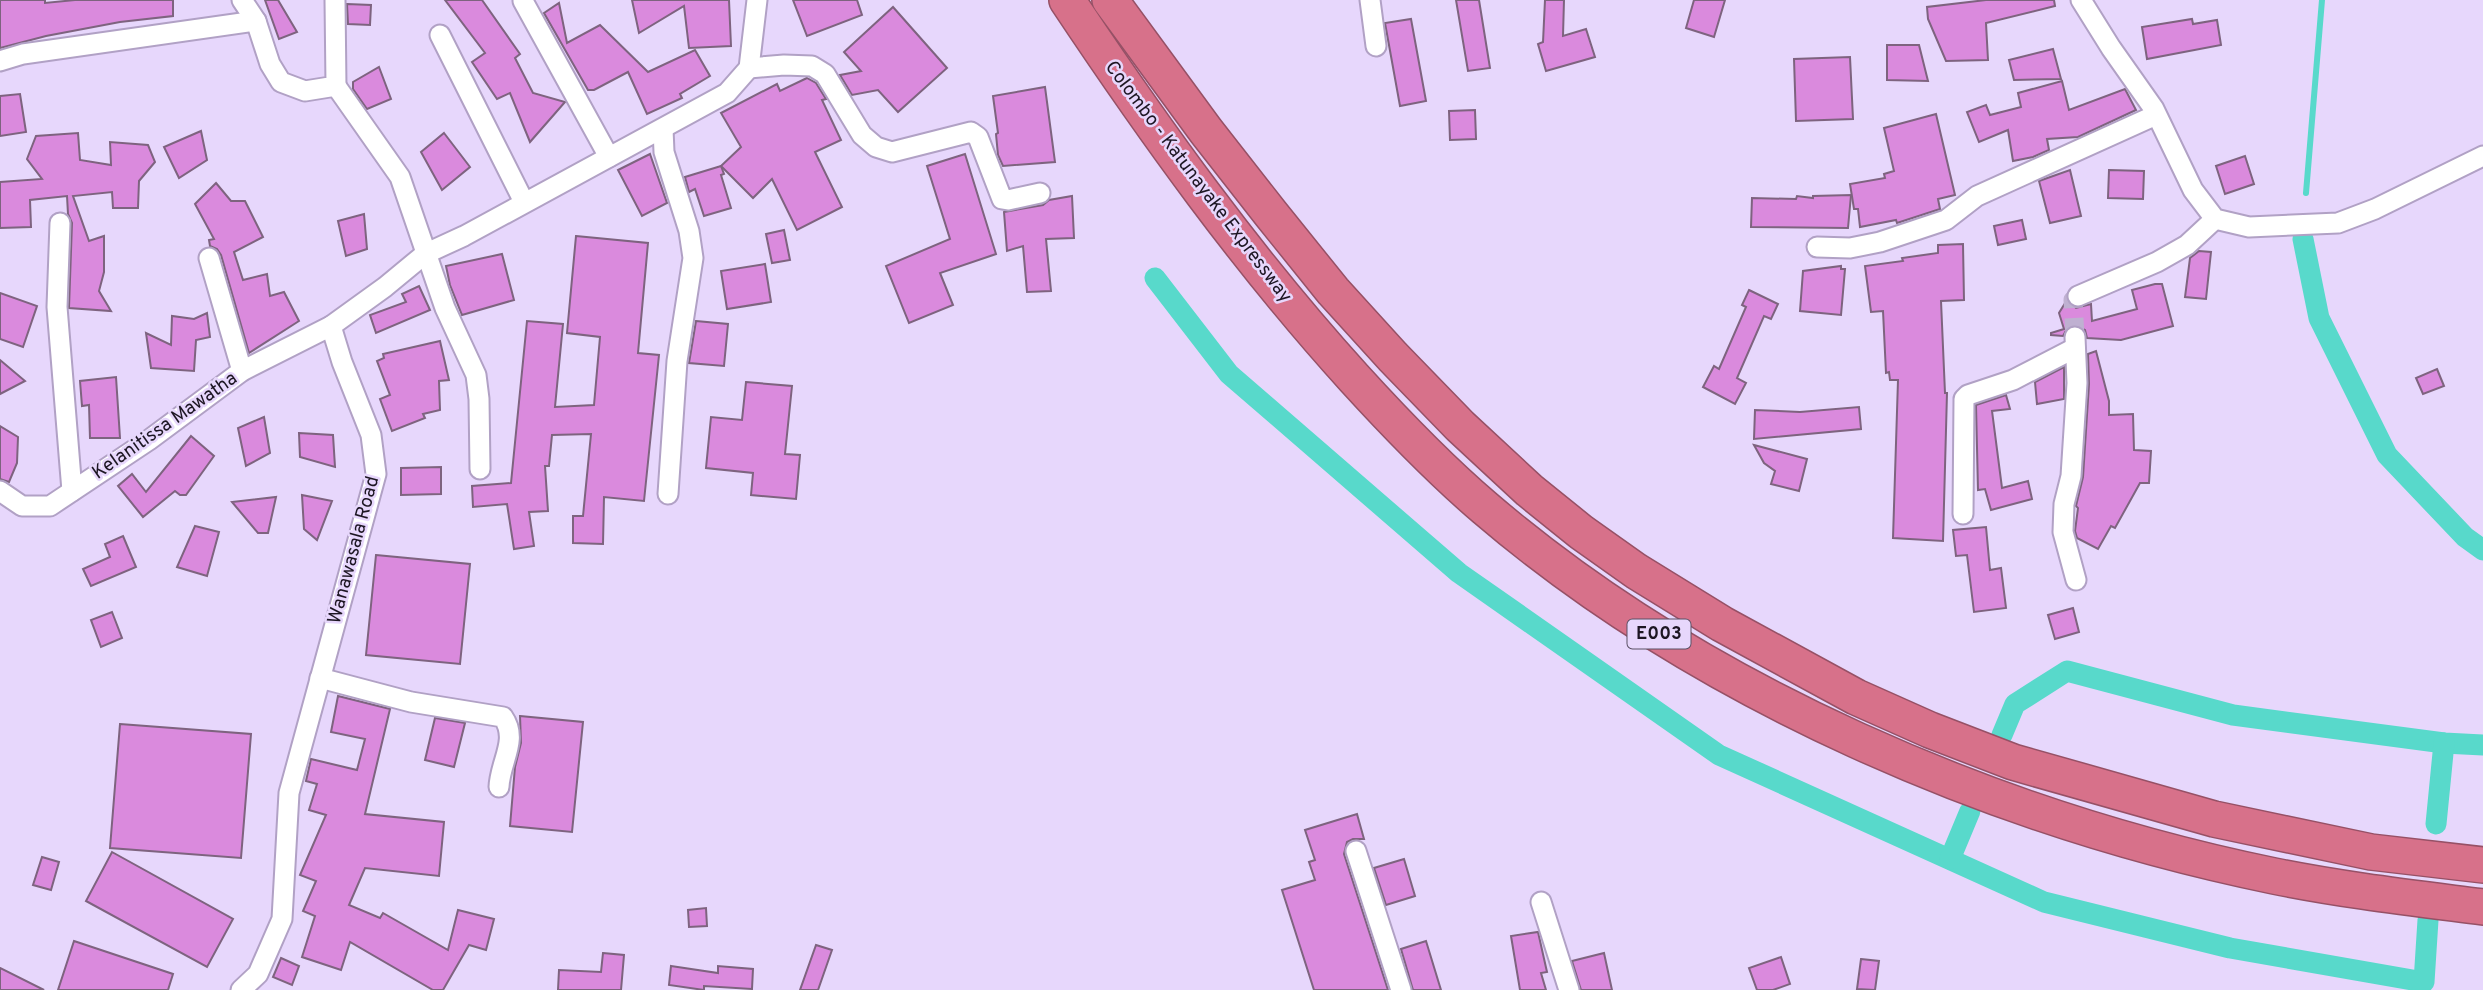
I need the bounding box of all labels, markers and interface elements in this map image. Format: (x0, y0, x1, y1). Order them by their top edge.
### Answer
street label: Colombo - Katunayake Expressway (1099, 56, 1297, 308)
street label: Kelanitissa Mawatha (88, 367, 242, 485)
street label: Wanawasala Road (323, 474, 385, 626)
road number: E003 (1628, 620, 1690, 648)

